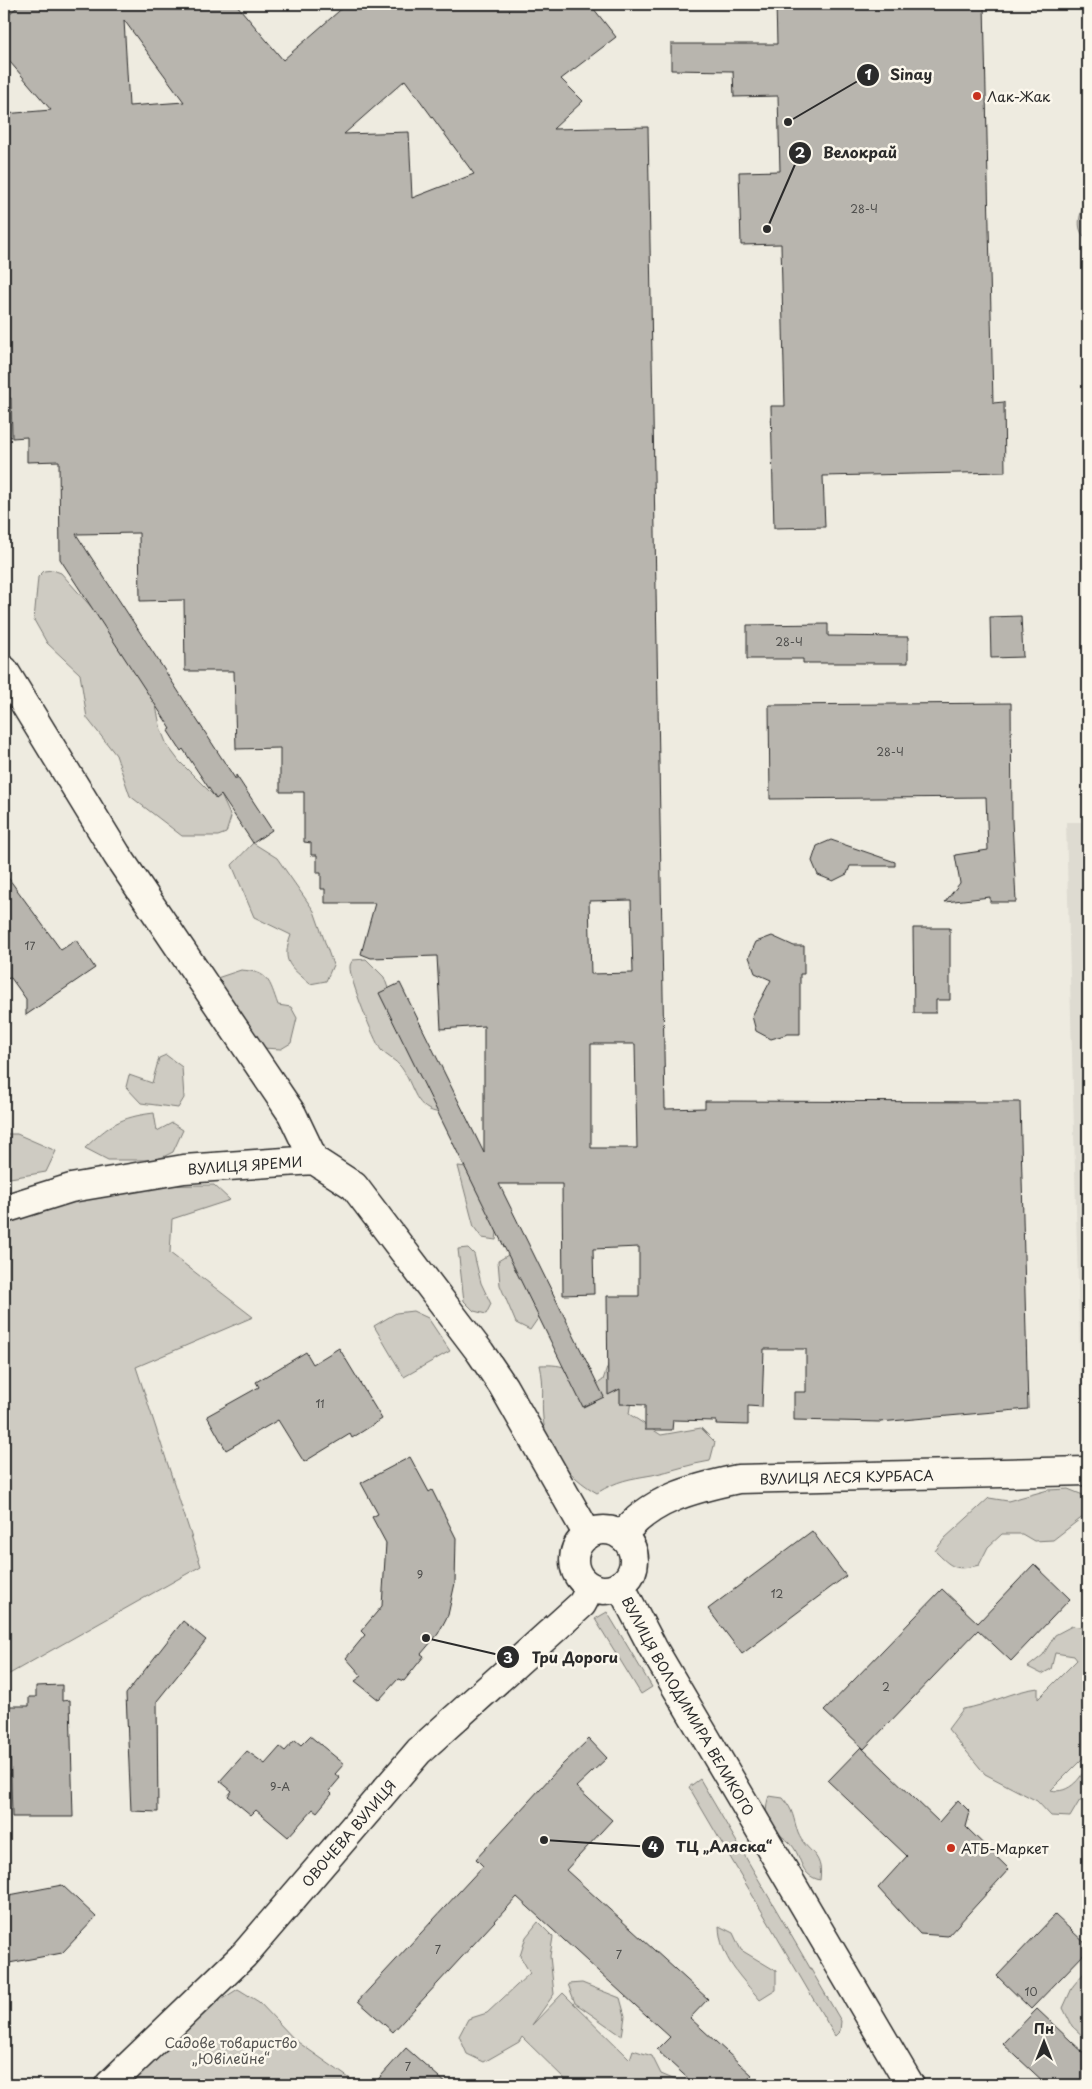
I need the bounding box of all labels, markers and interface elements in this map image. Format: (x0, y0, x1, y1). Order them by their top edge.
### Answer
callout: Sinay (855, 60, 942, 90)
text: 1 (864, 62, 872, 85)
text: Sinay (890, 62, 932, 85)
place label: Лак-Жак (987, 86, 1051, 107)
marker: Лак-Жак (971, 90, 983, 102)
callout: Велокрай (788, 138, 907, 168)
text: 2 (795, 140, 806, 163)
text: Велокрай (823, 140, 897, 163)
house number: 28-Ч (850, 200, 878, 217)
house number: 28-Ч (775, 633, 803, 650)
house number: 28-Ч (876, 743, 904, 760)
house number: 17 (25, 937, 36, 954)
street label: ВУЛИЦЯ ЯРЕМИ (187, 1150, 303, 1179)
house number: 11 (315, 1395, 325, 1412)
street label: ВУЛИЦЯ ЛЕСЯ КУРБАСА (759, 1464, 934, 1489)
house number: 9 (417, 1566, 423, 1583)
house number: 12 (771, 1585, 784, 1602)
street label: ВУЛИЦЯ ВОЛОДИМИРА ВЕЛИКОГО (617, 1593, 760, 1819)
callout: Три Дороги (496, 1642, 629, 1672)
text: 3 (503, 1645, 513, 1668)
text: Три Дороги (532, 1645, 618, 1668)
house number: 2 (882, 1678, 890, 1695)
street label: ОВОЧЕВА ВУЛИЦЯ (297, 1775, 401, 1891)
house number: 9-А (270, 1778, 291, 1795)
callout: ТЦ „Аляска“ (641, 1832, 782, 1862)
text: 4 (648, 1834, 658, 1857)
text: ТЦ „Аляска“ (676, 1834, 773, 1857)
place label: АТБ-Маркет (961, 1838, 1049, 1859)
marker: АТБ-Маркет (945, 1842, 957, 1854)
house number: 7 (435, 1941, 441, 1958)
house number: 7 (616, 1946, 622, 1963)
house number: 10 (1025, 1983, 1037, 2000)
north arrow (1020, 2016, 1070, 2066)
text: Пн (1034, 2018, 1054, 2039)
park label: Садове товариство „Ювілейне“ (165, 2032, 298, 2069)
house number: 7 (405, 2058, 411, 2075)

